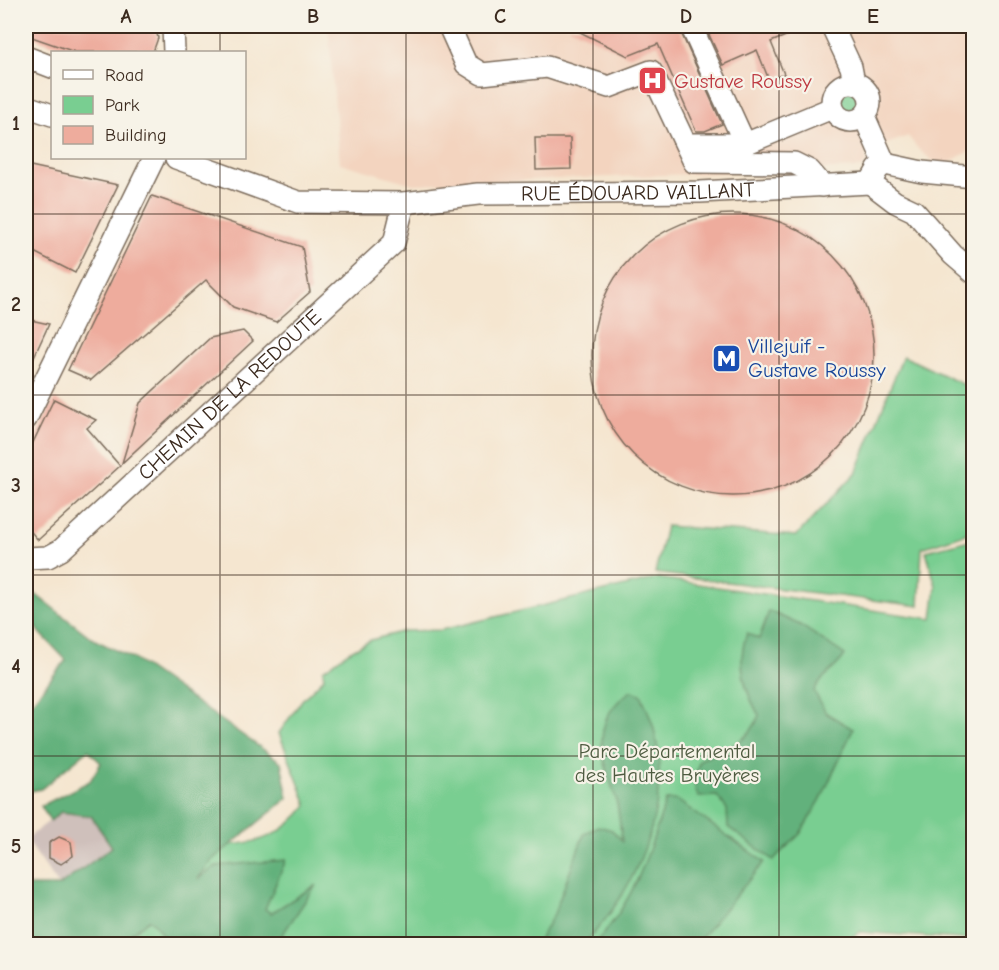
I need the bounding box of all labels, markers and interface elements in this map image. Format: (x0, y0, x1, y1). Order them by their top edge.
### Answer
text: A (120, 5, 132, 28)
text: B (307, 5, 319, 28)
text: C (494, 5, 506, 28)
text: D (680, 5, 692, 28)
text: E (867, 5, 879, 28)
legend (51, 51, 246, 159)
text: Road (105, 65, 144, 86)
hospital icon: Gustave Roussy (637, 65, 669, 97)
place label: Gustave Roussy (674, 69, 812, 93)
text: Park (105, 95, 140, 116)
text: 1 (12, 112, 20, 135)
text: Building (105, 125, 167, 146)
street label: RUE ÉDOUARD VAILLANT (521, 177, 755, 206)
text: 2 (11, 293, 21, 316)
street label: CHEMIN DE LA REDOUTE (133, 304, 326, 485)
place label: Villejuif - Gustave Roussy (748, 334, 886, 382)
metro station icon: Villejuif - Gustave Roussy (711, 342, 743, 374)
text: 3 (11, 474, 21, 497)
text: 4 (11, 655, 21, 678)
park label: Parc Départemental des Hautes Bruyères (575, 739, 759, 787)
text: 5 (11, 835, 21, 858)

